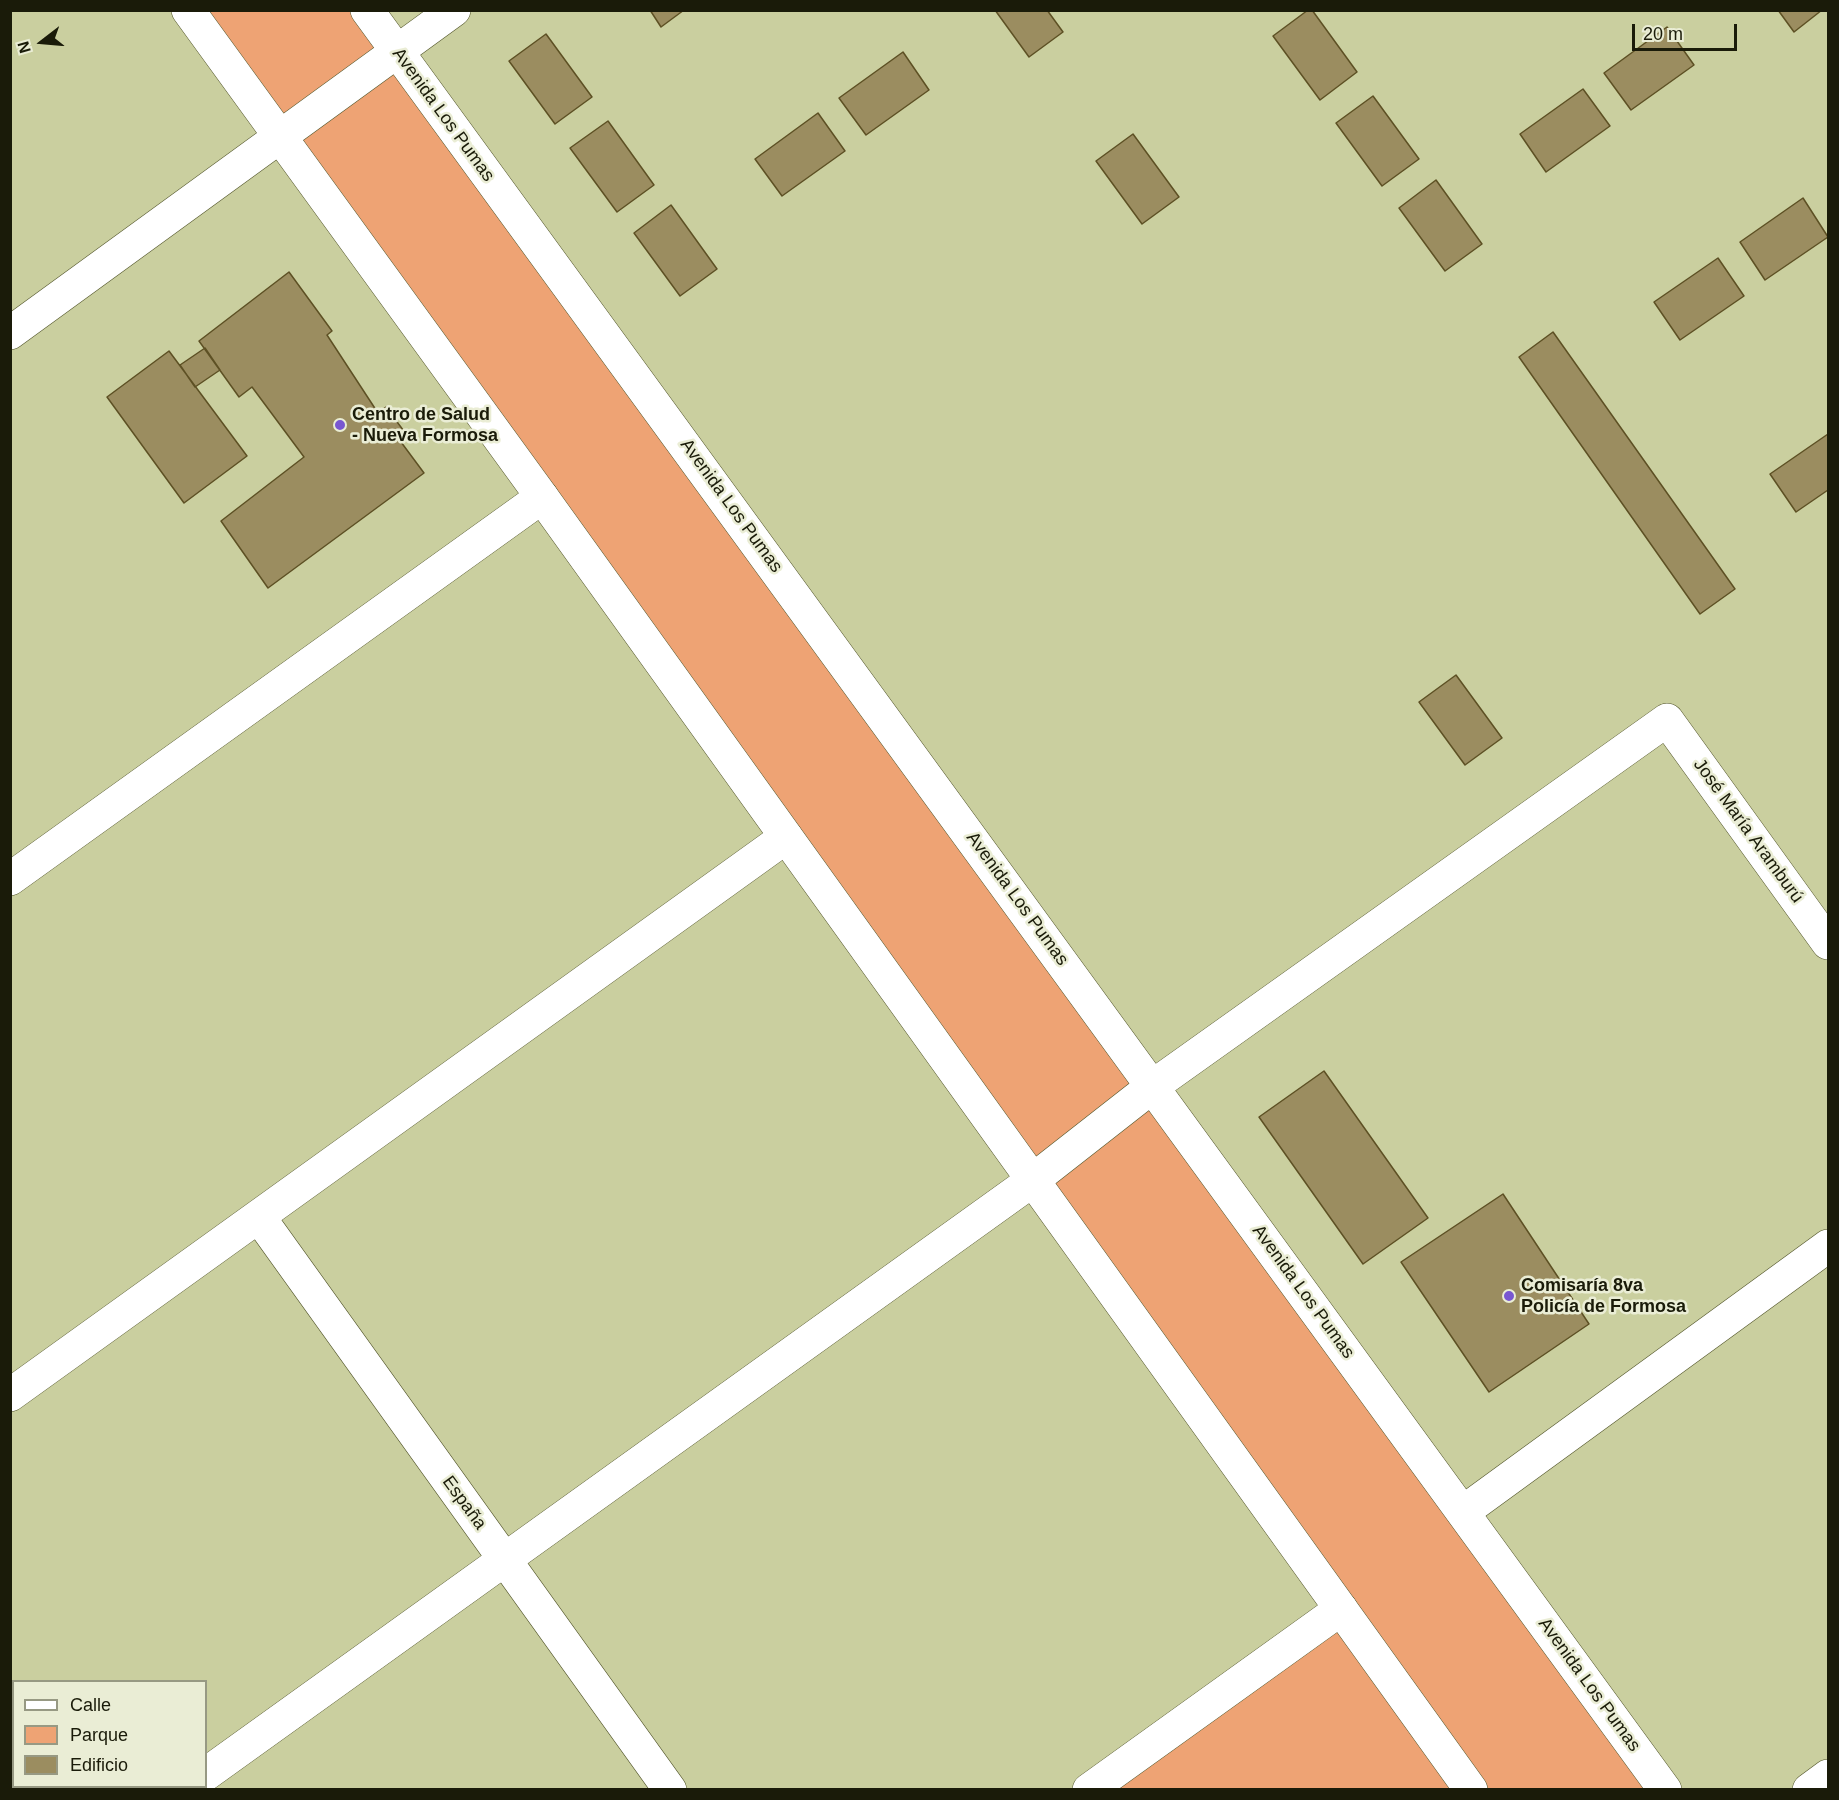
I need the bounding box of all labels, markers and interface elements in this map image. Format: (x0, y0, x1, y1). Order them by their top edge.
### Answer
north arrow (12, 12, 72, 72)
scale bar (1635, 12, 1740, 50)
text: 20 m (1643, 24, 1683, 44)
text: N (14, 39, 34, 55)
street label: Avenida Los Pumas (387, 44, 499, 186)
place label: Centro de Salud - Nueva Formosa (352, 404, 498, 446)
marker: Centro de Salud - Nueva Formosa (333, 418, 347, 432)
street label: Avenida Los Pumas (675, 435, 787, 577)
street label: José María Aramburú (1688, 755, 1808, 907)
street label: Avenida Los Pumas (961, 828, 1073, 970)
street label: Avenida Los Pumas (1247, 1221, 1359, 1363)
place label: Comisaría 8va Policía de Formosa (1521, 1275, 1686, 1318)
marker: Comisaría 8va Policía de Formosa (1502, 1289, 1516, 1303)
street label: España (437, 1472, 491, 1534)
street label: Avenida Los Pumas (1533, 1614, 1645, 1756)
legend (12, 1680, 207, 1788)
text: Calle (70, 1695, 111, 1715)
text: Parque (70, 1725, 128, 1745)
text: Edificio (70, 1755, 128, 1775)

